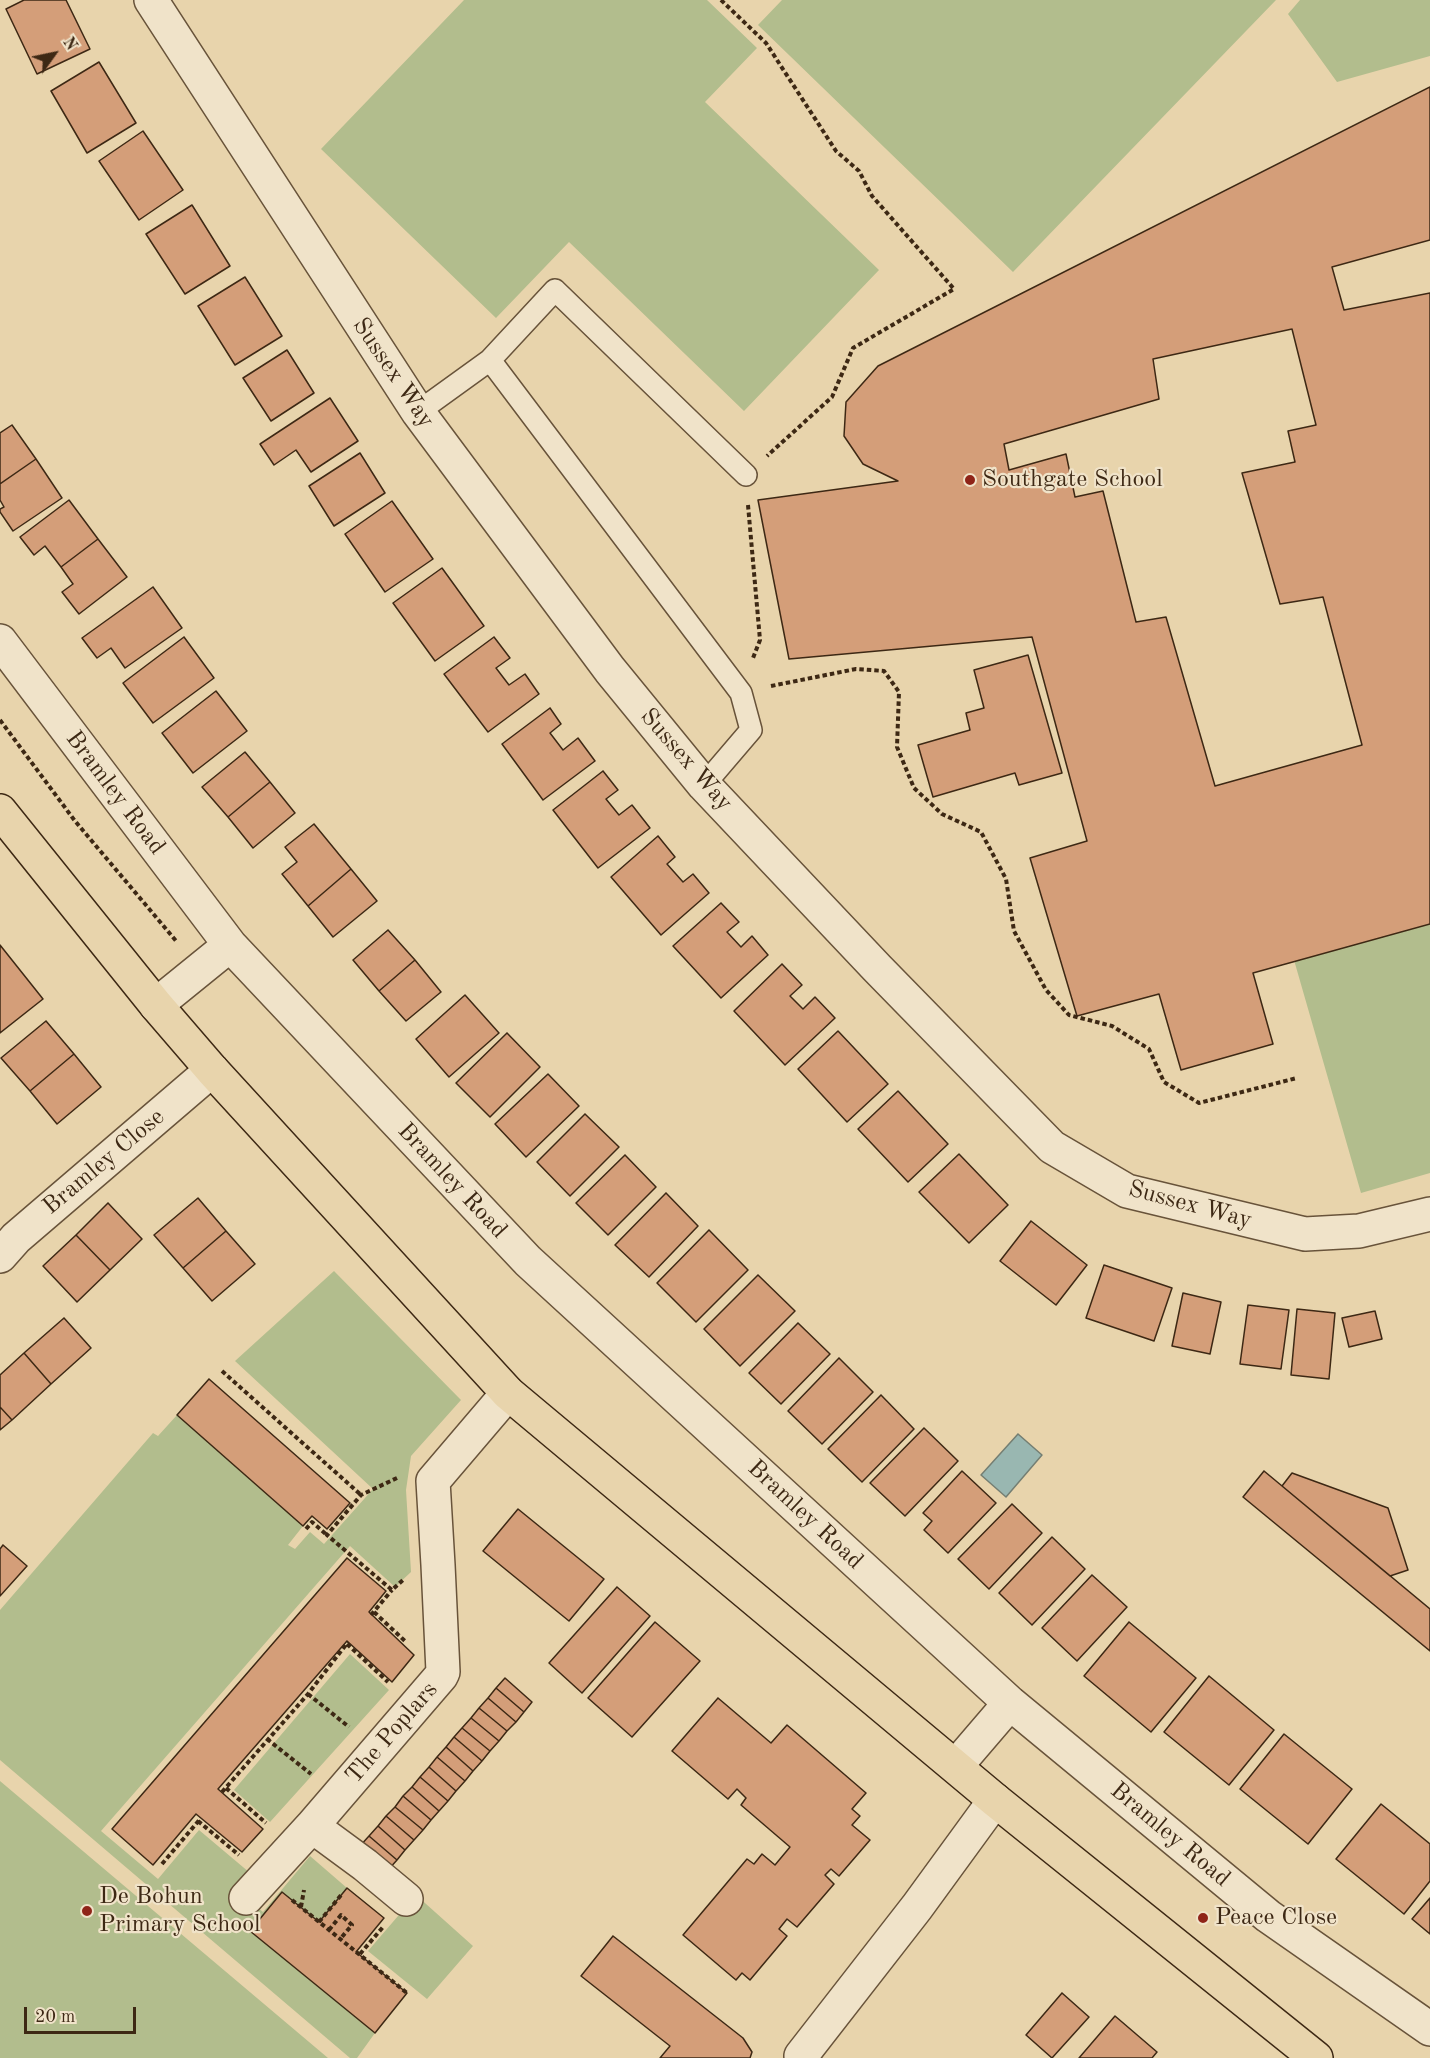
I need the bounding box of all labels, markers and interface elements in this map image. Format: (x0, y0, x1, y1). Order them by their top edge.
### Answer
north arrow (24, 24, 84, 84)
text: N (59, 35, 79, 54)
street label: Sussex Way (346, 312, 440, 434)
place label: Southgate School (982, 466, 1163, 494)
marker: Southgate School (963, 473, 977, 487)
street label: Sussex Way (634, 703, 738, 817)
street label: Bramley Road (59, 725, 171, 861)
street label: Bramley Close (37, 1103, 171, 1221)
street label: Bramley Road (391, 1117, 513, 1245)
street label: Sussex Way (1125, 1175, 1255, 1235)
street label: Bramley Road (741, 1454, 869, 1576)
street label: The Poplars (340, 1676, 444, 1790)
street label: Bramley Road (1104, 1776, 1236, 1894)
place label: De Bohun Primary School (99, 1883, 261, 1939)
marker: De Bohun Primary School (80, 1904, 94, 1918)
place label: Peace Close (1215, 1904, 1337, 1932)
marker: Peace Close (1196, 1911, 1210, 1925)
scale bar (27, 1995, 140, 2033)
text: 20 m (35, 2008, 75, 2026)

